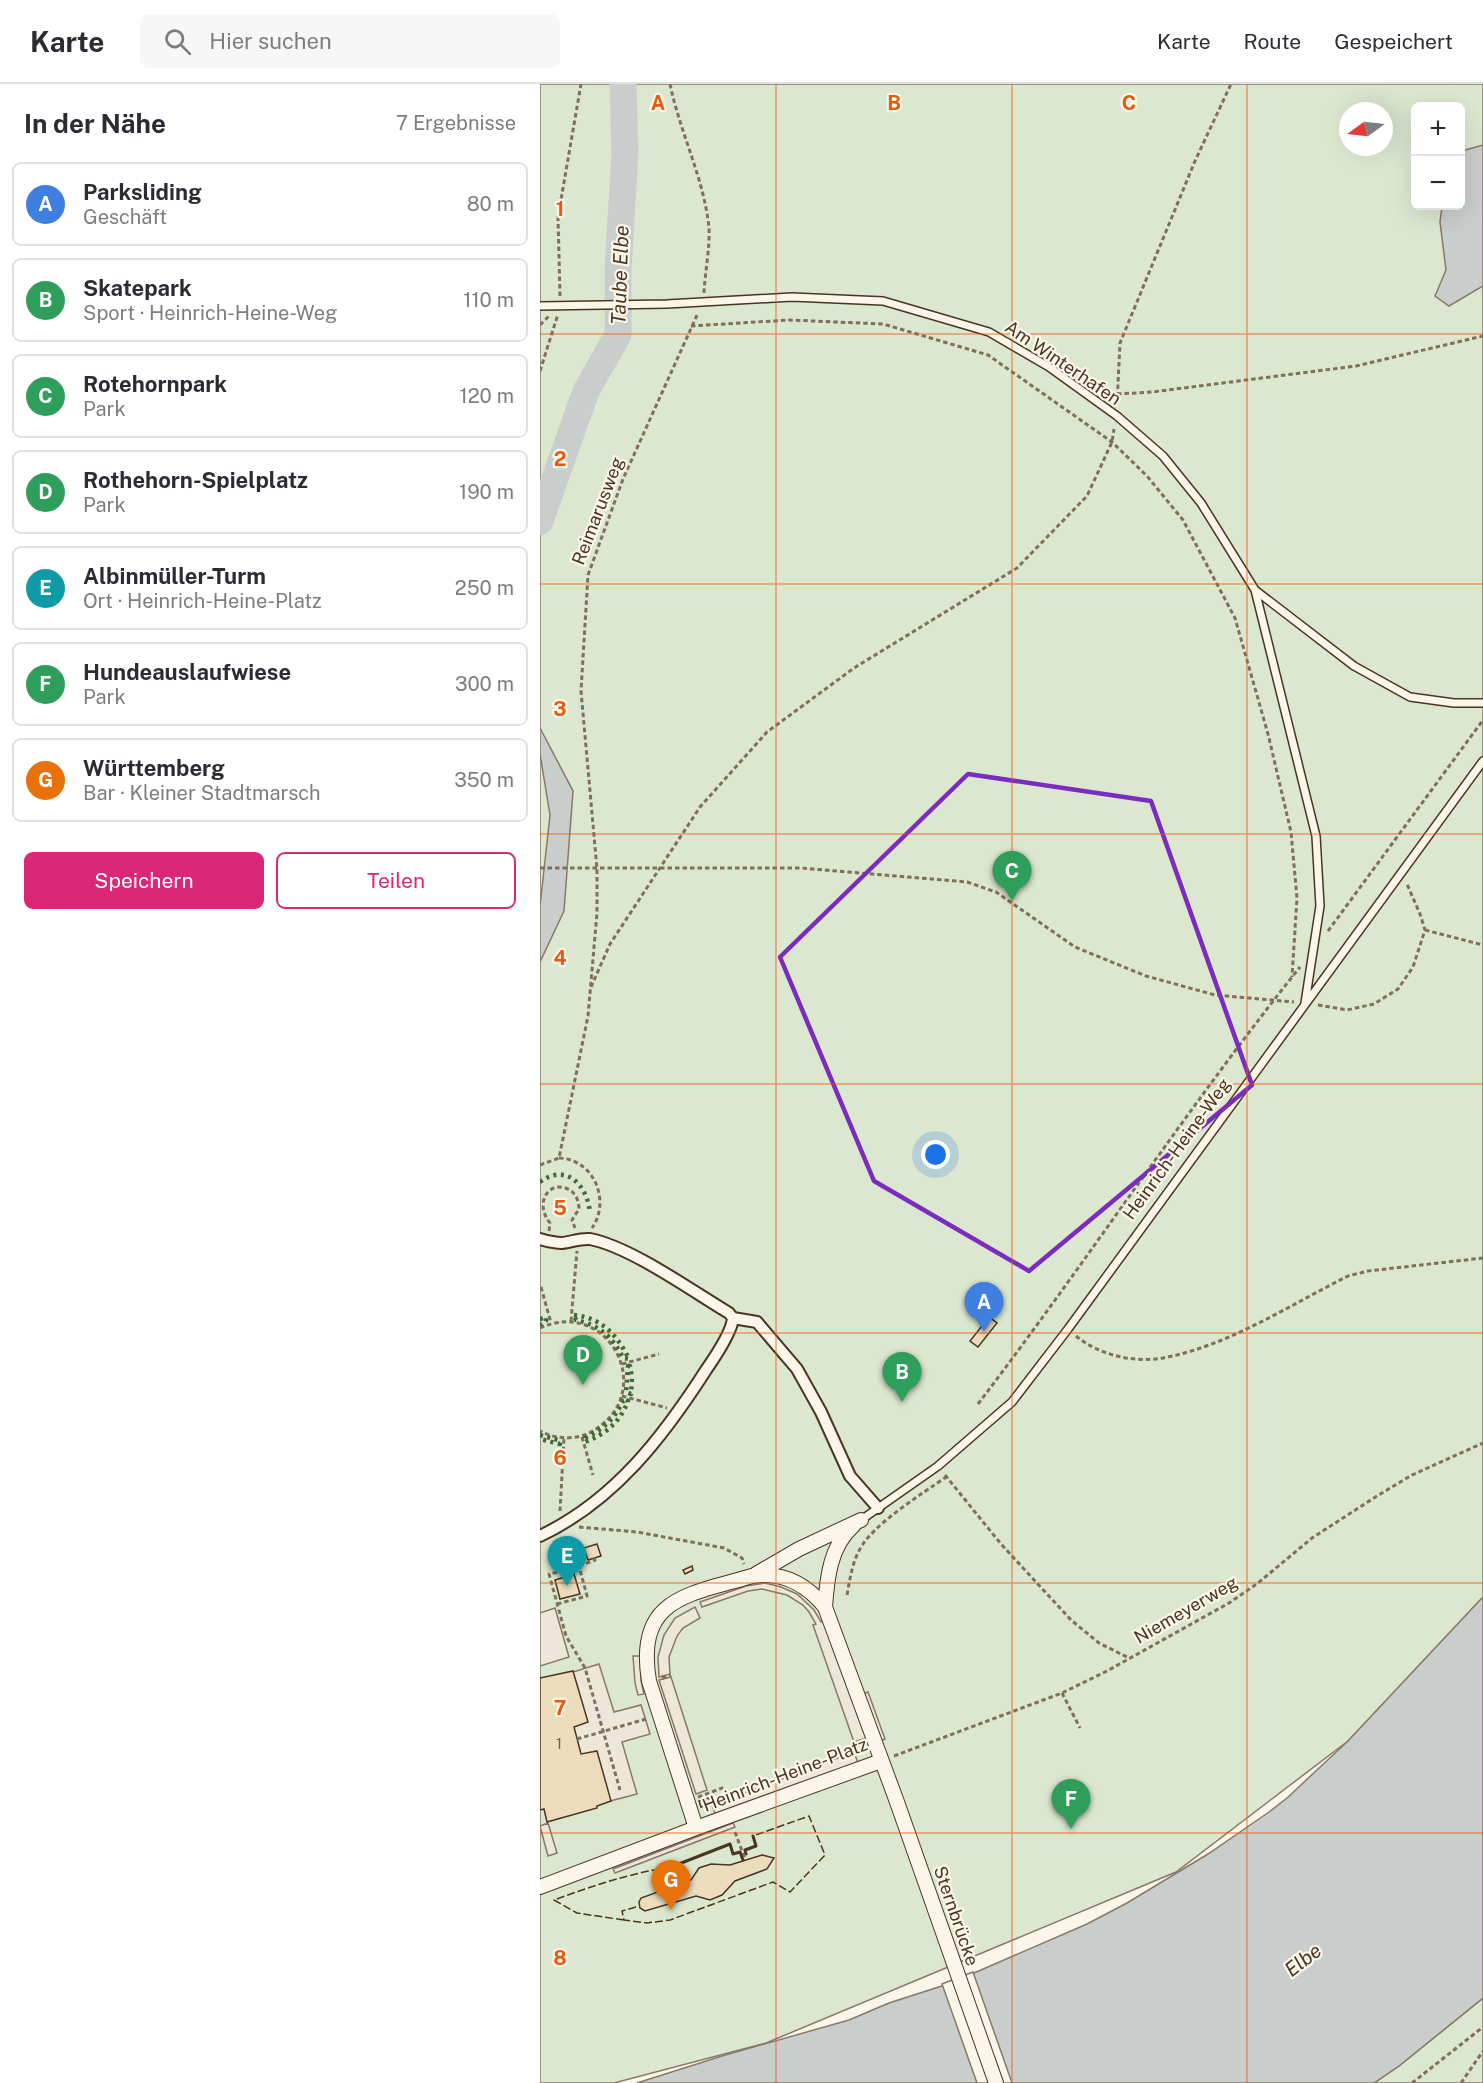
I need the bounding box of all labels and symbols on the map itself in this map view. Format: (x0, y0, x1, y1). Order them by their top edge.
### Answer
text: A (651, 91, 665, 115)
text: B (887, 91, 901, 115)
text: C (1122, 91, 1136, 115)
north arrow (1339, 102, 1393, 156)
text: 1 (556, 197, 564, 221)
water label: Taube Elbe (606, 225, 634, 325)
street label: Am Winterhafen (1001, 316, 1125, 409)
text: 2 (554, 447, 566, 471)
street label: Reimarusweg (567, 454, 628, 568)
text: 3 (553, 697, 567, 721)
pin: C (992, 852, 1032, 901)
text: 4 (553, 946, 567, 970)
street label: Heinrich-Heine-Weg (1118, 1074, 1235, 1223)
your location (921, 1140, 950, 1169)
text: 5 (553, 1196, 567, 1220)
pin: A (964, 1282, 1004, 1332)
pin: D (564, 1336, 603, 1385)
pin: B (882, 1352, 922, 1402)
text: 6 (553, 1446, 567, 1470)
pin: E (548, 1536, 586, 1586)
street label: Niemeyerweg (1130, 1571, 1241, 1648)
text: 7 (554, 1696, 566, 1720)
street label: Heinrich-Heine-Platz (699, 1733, 870, 1816)
house number: 1 (556, 1735, 562, 1752)
pin: F (1052, 1780, 1090, 1829)
pin: G (652, 1860, 690, 1910)
street label: Sternbrücke (930, 1863, 983, 1968)
water label: Elbe (1280, 1938, 1326, 1982)
text: 8 (553, 1946, 567, 1970)

